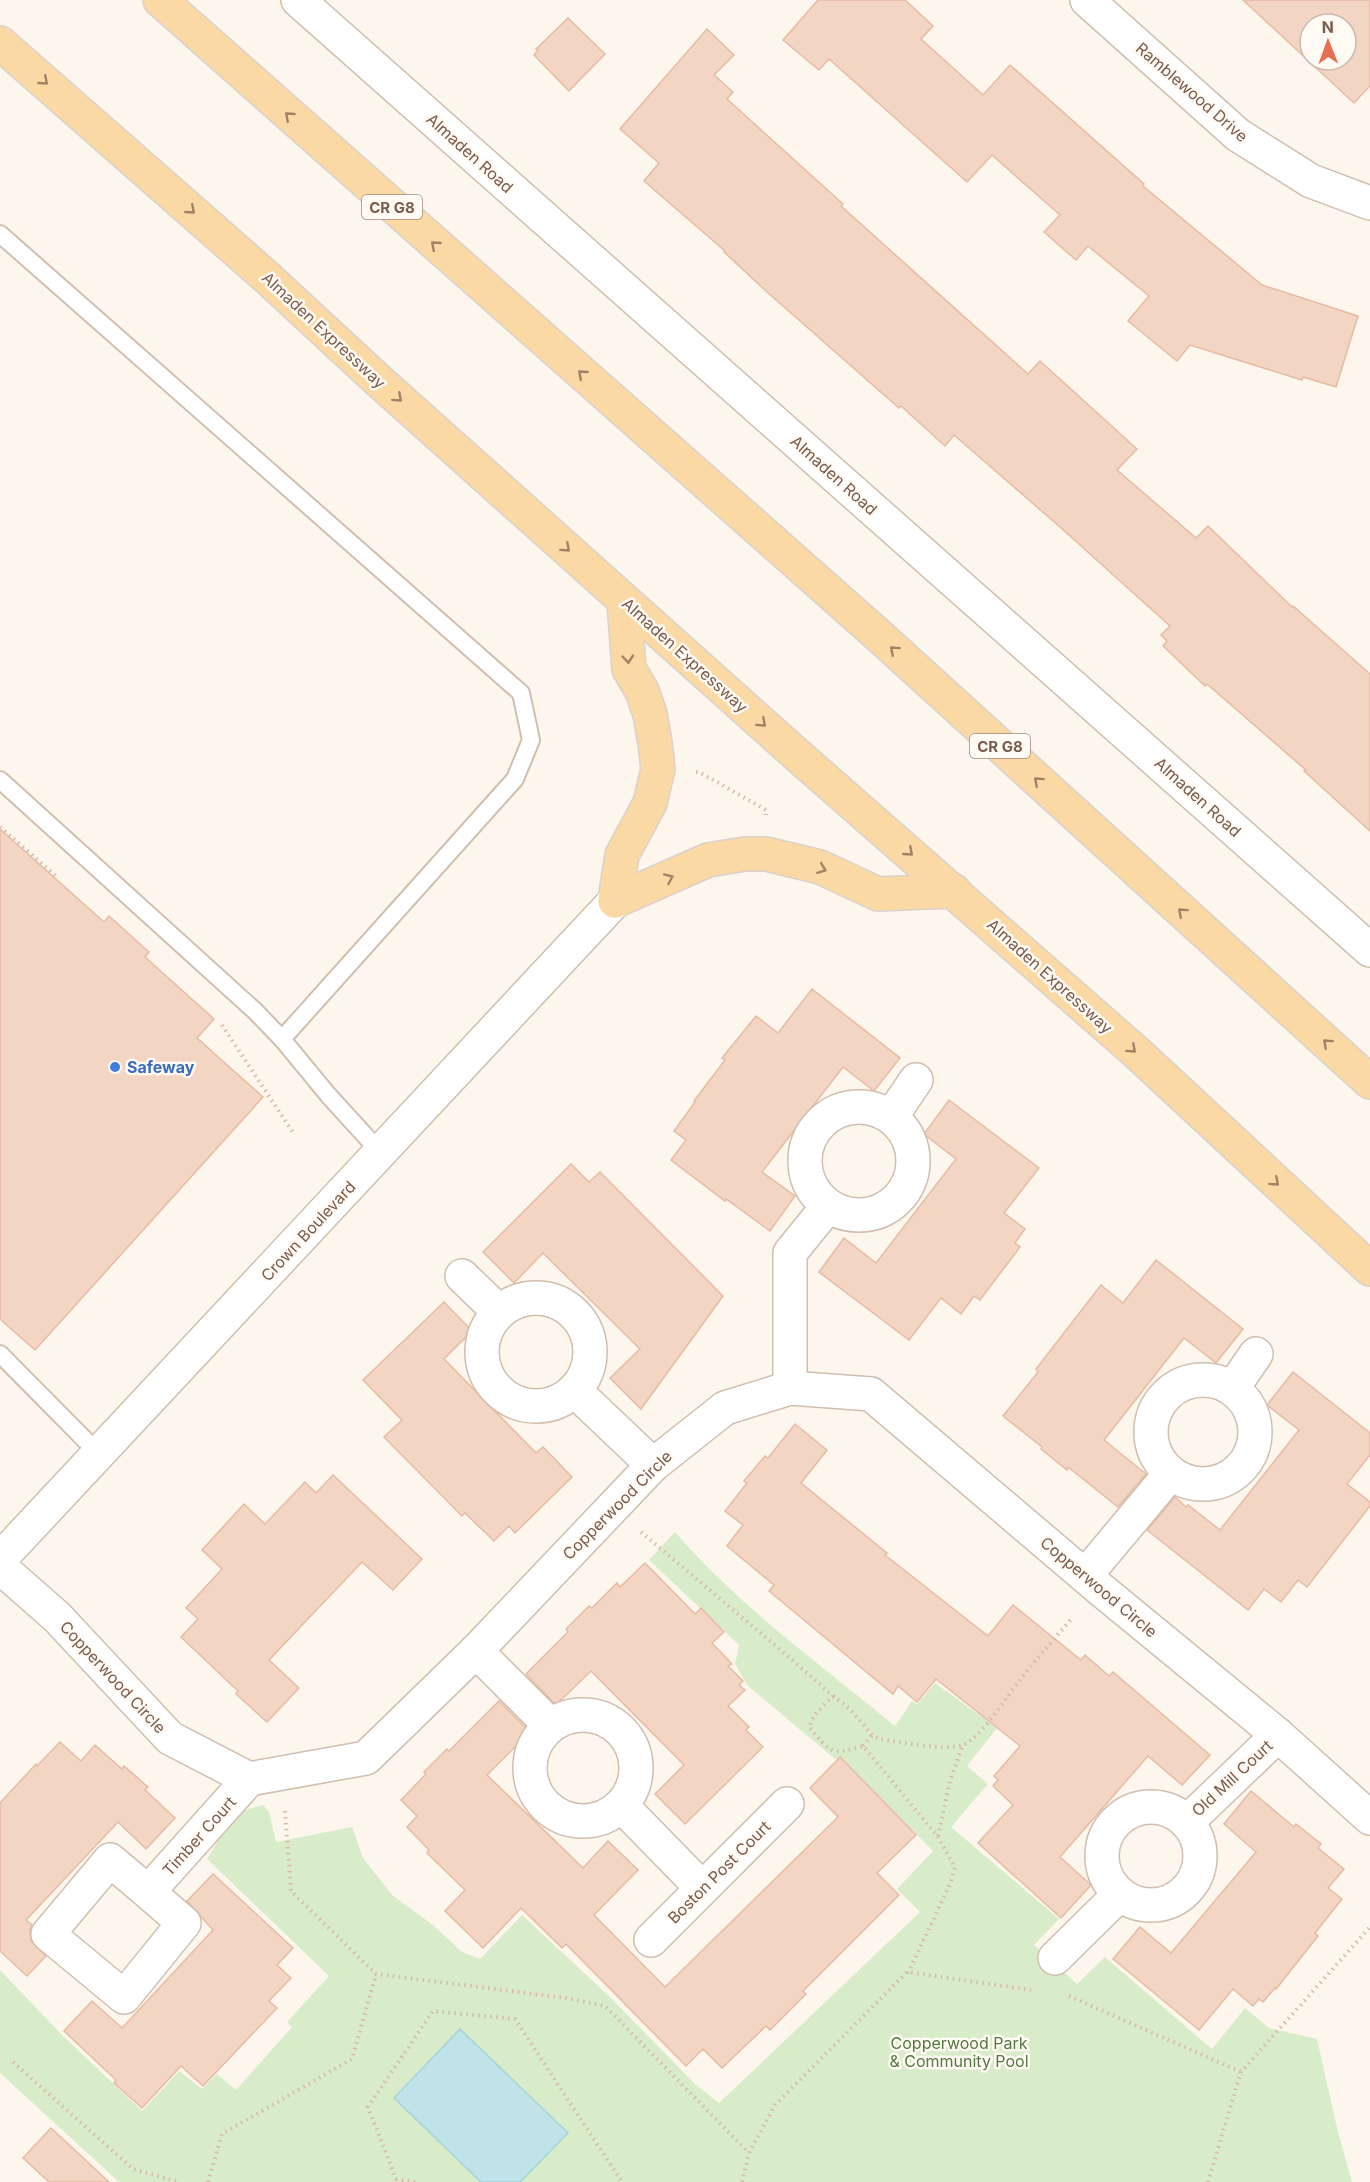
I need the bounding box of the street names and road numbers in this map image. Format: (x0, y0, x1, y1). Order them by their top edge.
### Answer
street label: Ramblewood Drive (1132, 38, 1252, 146)
street label: Almaden Road (423, 109, 517, 197)
road number: CR G8 (362, 195, 422, 219)
street label: Almaden Expressway (258, 267, 390, 393)
street label: Almaden Road (787, 431, 881, 519)
street label: Almaden Expressway (618, 593, 752, 717)
road number: CR G8 (970, 734, 1030, 758)
street label: Almaden Road (1151, 753, 1245, 841)
street label: Almaden Expressway (983, 914, 1117, 1038)
street label: Crown Boulevard (256, 1177, 360, 1285)
street label: Copperwood Circle (558, 1446, 676, 1564)
street label: Copperwood Circle (1037, 1532, 1161, 1642)
street label: Copperwood Circle (56, 1617, 170, 1737)
street label: Old Mill Court (1187, 1735, 1277, 1821)
street label: Timber Court (158, 1792, 240, 1880)
street label: Boston Post Court (663, 1816, 775, 1928)

